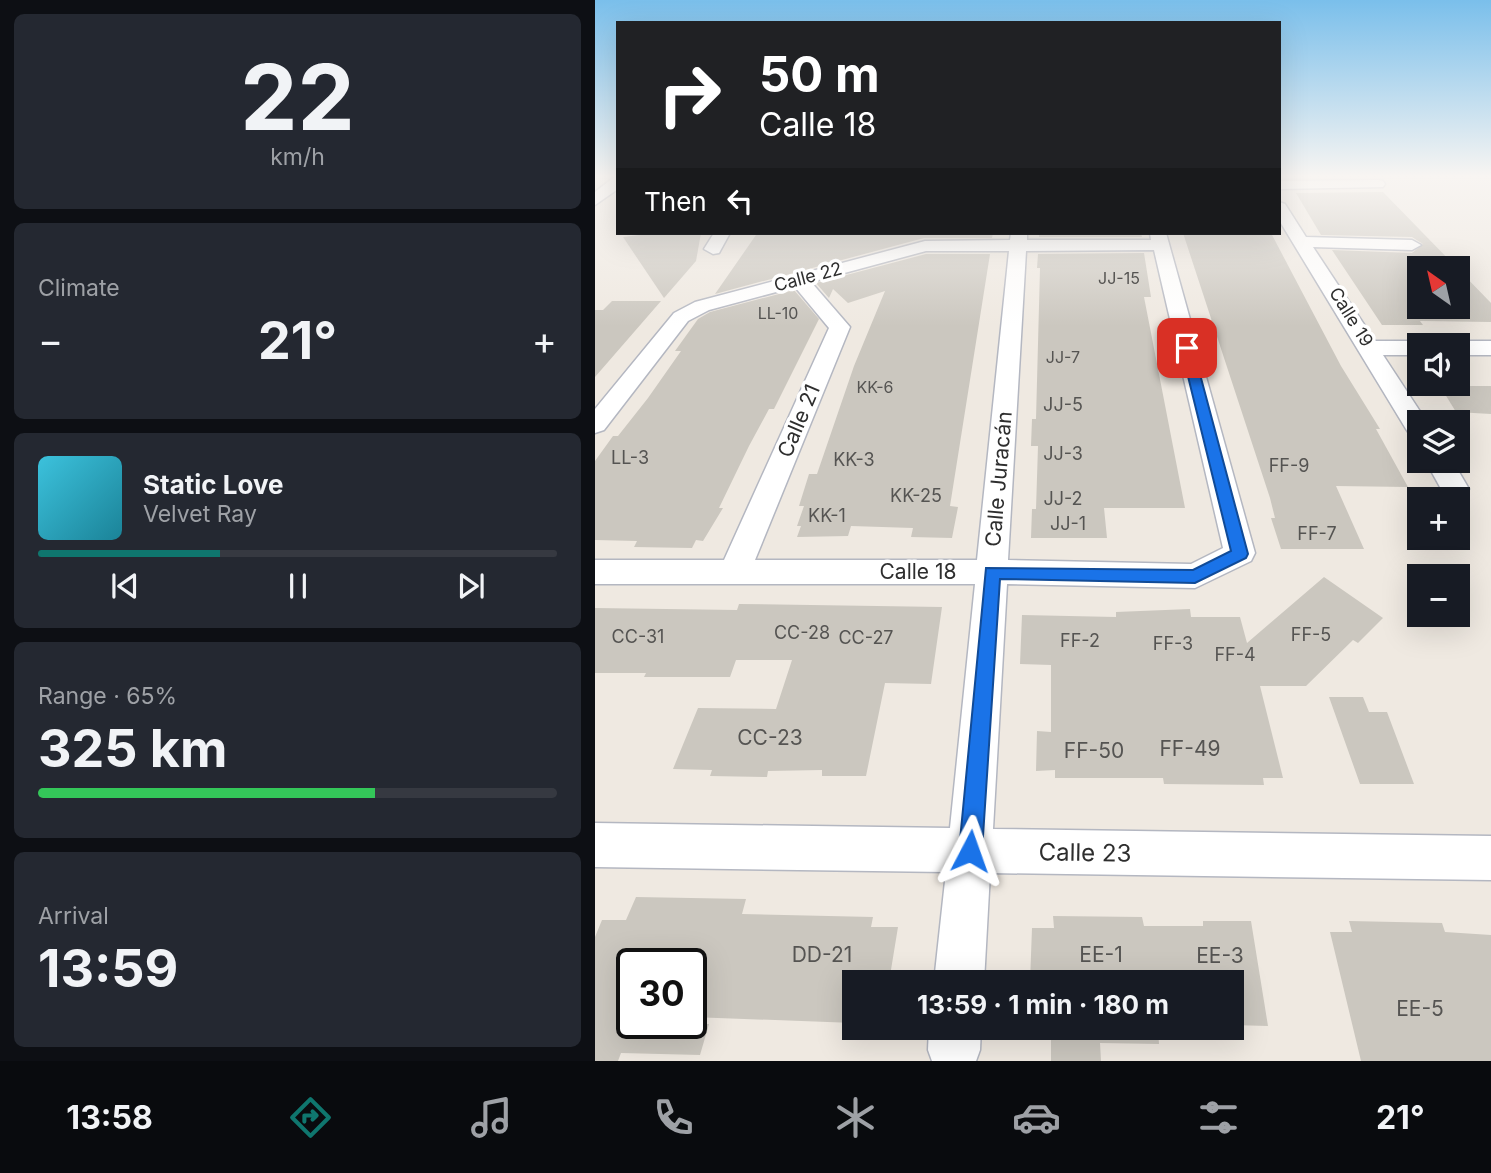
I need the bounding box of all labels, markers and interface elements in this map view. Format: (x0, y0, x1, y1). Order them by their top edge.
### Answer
text: 22 (240, 42, 355, 152)
text: 50 m (759, 45, 880, 104)
icon: right (644, 49, 735, 140)
text: Calle 18 (759, 105, 876, 144)
text: km/h (270, 143, 325, 171)
icon: left (721, 182, 759, 220)
text: Then (644, 186, 707, 217)
north arrow (1407, 256, 1470, 318)
map controls (1407, 256, 1470, 627)
street label: Calle 22 (772, 257, 844, 296)
house number: JJ-15 (1098, 268, 1140, 288)
text: Climate (38, 274, 120, 302)
street label: Calle 19 (1325, 283, 1378, 350)
house number: LL-10 (758, 303, 798, 323)
text: 21° (258, 309, 337, 372)
text: − (38, 317, 63, 363)
text: + (532, 317, 557, 363)
pin (1157, 318, 1217, 378)
icon: arrive (1168, 329, 1206, 367)
button: sound (1407, 333, 1470, 396)
house number: JJ-7 (1046, 347, 1080, 367)
house number: KK-6 (856, 377, 894, 397)
street label: Calle 21 (772, 381, 825, 461)
house number: JJ-5 (1043, 394, 1083, 415)
street label: Calle Juracán (980, 410, 1017, 548)
button: layers (1407, 410, 1470, 473)
house number: JJ-3 (1043, 443, 1083, 464)
house number: LL-3 (611, 447, 649, 468)
house number: KK-3 (833, 449, 875, 470)
house number: FF-9 (1269, 455, 1309, 476)
text: Static Love (143, 469, 284, 500)
house number: KK-25 (890, 485, 942, 506)
button: + (1407, 487, 1470, 550)
house number: JJ-2 (1043, 488, 1083, 509)
text: Velvet Ray (143, 500, 257, 528)
house number: KK-1 (808, 505, 846, 526)
house number: JJ-1 (1050, 513, 1086, 534)
house number: FF-7 (1297, 523, 1337, 544)
street label: Calle 18 (880, 559, 957, 584)
button: − (1407, 564, 1470, 627)
icon: previous (106, 567, 144, 605)
icon: pause (279, 567, 317, 605)
icon: next (452, 567, 490, 605)
house number: CC-28 (774, 622, 830, 643)
house number: FF-5 (1291, 624, 1331, 645)
house number: CC-31 (612, 626, 664, 647)
house number: CC-27 (838, 627, 894, 648)
house number: FF-2 (1060, 630, 1100, 651)
house number: FF-3 (1153, 633, 1193, 654)
house number: FF-4 (1214, 644, 1256, 665)
text: Range · 65% (38, 682, 177, 710)
text: 325 km (38, 717, 228, 780)
house number: CC-23 (737, 725, 803, 750)
house number: FF-49 (1159, 736, 1221, 761)
house number: FF-50 (1064, 738, 1124, 763)
position arrow (933, 814, 1007, 888)
street label: Calle 23 (1038, 837, 1132, 868)
text: Arrival (38, 902, 109, 930)
text: 13:59 (38, 937, 178, 1000)
house number: DD-21 (792, 942, 852, 967)
house number: EE-1 (1079, 942, 1123, 967)
house number: EE-3 (1196, 943, 1244, 968)
speed limit sign: 30 (616, 948, 707, 1039)
text: 13:59 · 1 min · 180 m (917, 989, 1169, 1020)
house number: EE-5 (1396, 996, 1444, 1021)
icon: directions (286, 1093, 335, 1142)
icon: music (467, 1093, 516, 1142)
icon: phone (649, 1093, 698, 1142)
icon: climate (831, 1093, 880, 1142)
icon: car (1012, 1093, 1061, 1142)
icon: filters (1194, 1093, 1243, 1142)
text: 13:58 (66, 1098, 153, 1137)
text: 21° (1376, 1098, 1425, 1137)

